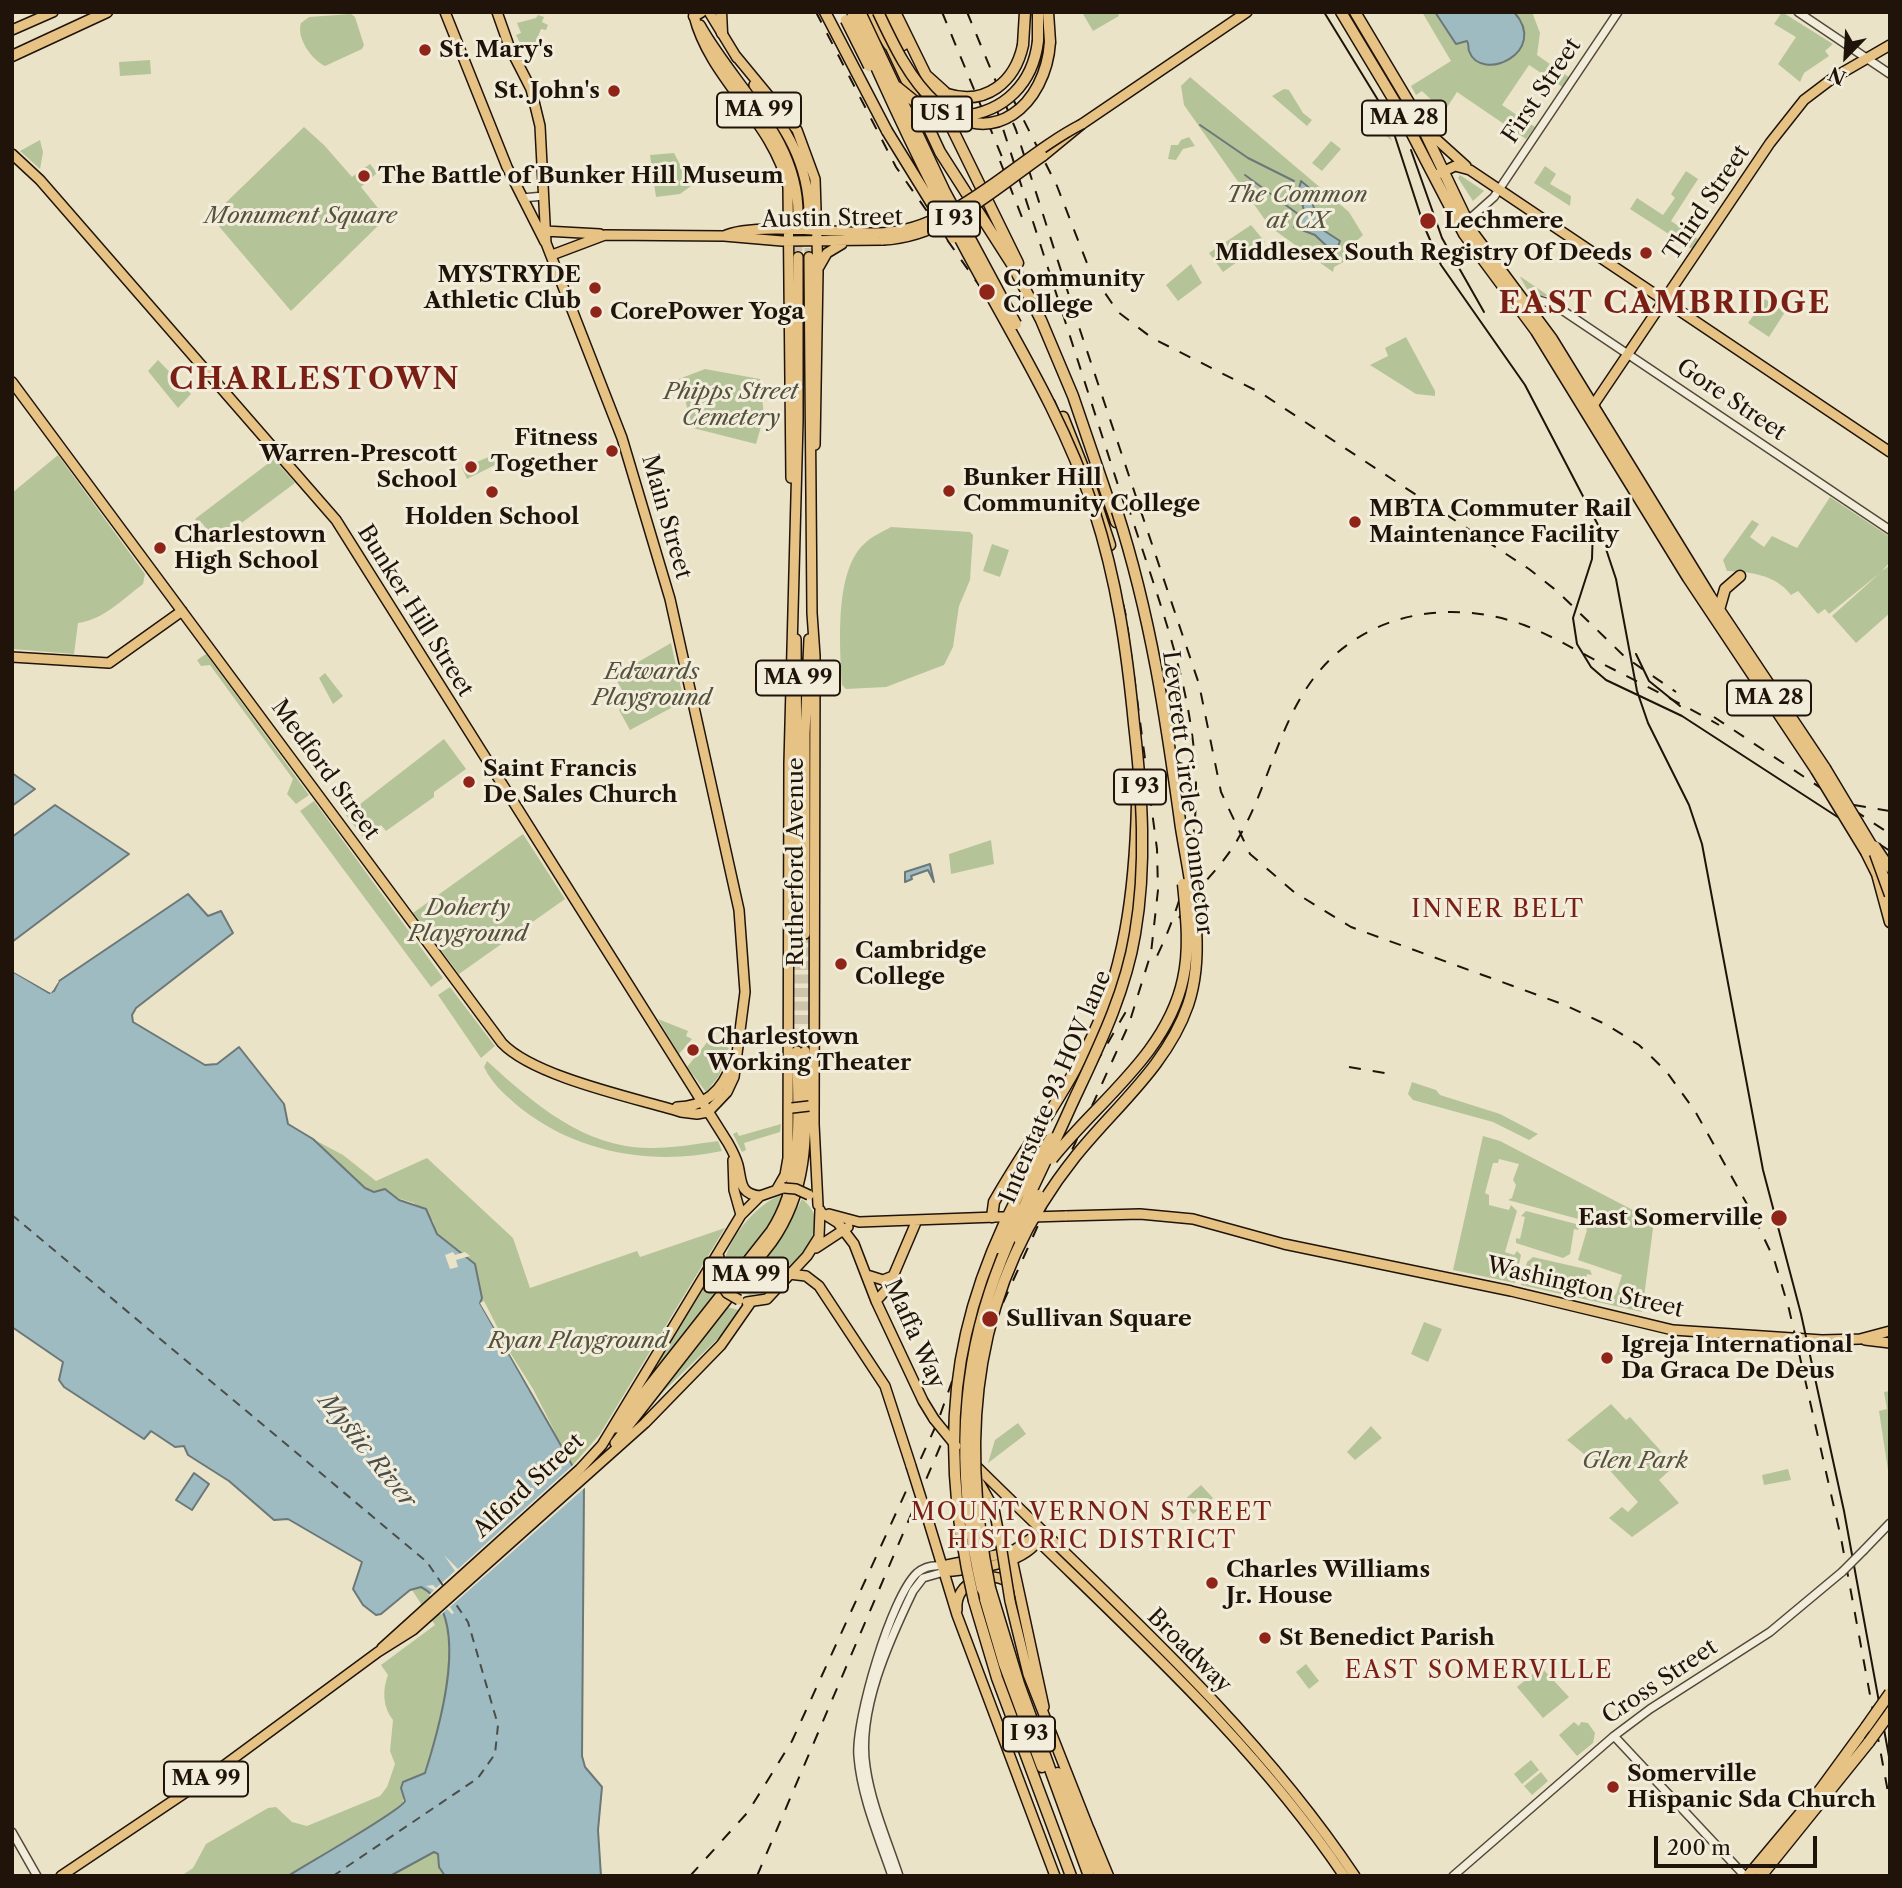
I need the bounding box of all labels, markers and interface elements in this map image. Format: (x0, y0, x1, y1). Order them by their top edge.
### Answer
north arrow (1811, 21, 1881, 91)
street label: First Street (1497, 33, 1587, 149)
place label: St. Mary's (439, 36, 554, 64)
marker: St. Mary's (417, 42, 433, 58)
text: N (1825, 62, 1849, 90)
place label: St. John's (494, 77, 600, 105)
marker: St. John's (606, 83, 622, 99)
road number: MA 99 (717, 92, 801, 128)
road number: US 1 (912, 96, 972, 132)
road number: MA 28 (1362, 100, 1446, 136)
street label: Third Street (1658, 140, 1756, 266)
place label: The Battle of Bunker Hill Museum (378, 162, 784, 190)
marker: The Battle of Bunker Hill Museum (356, 168, 372, 184)
park label: The Common at CX (1226, 181, 1368, 235)
park label: Monument Square (205, 202, 397, 230)
road number: I 93 (928, 202, 980, 236)
street label: Austin Street (761, 204, 903, 234)
place label: Lechmere (1444, 207, 1563, 235)
marker: Lechmere (1418, 211, 1438, 231)
place label: Middlesex South Registry Of Deeds (1215, 239, 1632, 267)
marker: Middlesex South Registry Of Deeds (1638, 245, 1654, 261)
place label: MYSTRYDE Athletic Club (424, 261, 581, 315)
place label: Community College (1003, 265, 1144, 319)
marker: MYSTRYDE Athletic Club (587, 280, 603, 296)
marker: Community College (977, 282, 997, 302)
district label: EAST CAMBRIDGE (1500, 286, 1830, 322)
place label: CorePower Yoga (610, 298, 805, 326)
marker: CorePower Yoga (588, 304, 604, 320)
street label: Gore Street (1671, 353, 1791, 447)
district label: CHARLESTOWN (171, 362, 459, 398)
park label: Phipps Street Cemetery (664, 378, 798, 432)
place label: Fitness Together (491, 424, 598, 478)
place label: Warren-Prescott School (260, 440, 457, 494)
marker: Fitness Together (604, 443, 620, 459)
street label: Main Street (635, 452, 697, 582)
marker: Warren-Prescott School (463, 459, 479, 475)
place label: Bunker Hill Community College (963, 464, 1200, 518)
marker: Bunker Hill Community College (941, 483, 957, 499)
marker: Holden School (484, 484, 500, 500)
place label: MBTA Commuter Rail Maintenance Facility (1369, 495, 1632, 549)
place label: Holden School (405, 503, 579, 531)
marker: MBTA Commuter Rail Maintenance Facility (1347, 514, 1363, 530)
street label: Bunker Hill Street (351, 520, 479, 702)
place label: Charlestown High School (174, 521, 326, 575)
marker: Charlestown High School (152, 540, 168, 556)
street label: Leverett Circle Connector (1156, 649, 1218, 937)
park label: Edwards Playground (592, 658, 712, 712)
road number: MA 99 (756, 660, 840, 696)
road number: MA 28 (1727, 680, 1811, 716)
street label: Medford Street (265, 695, 385, 845)
place label: Saint Francis De Sales Church (483, 755, 678, 809)
street label: Rutherford Avenue (782, 757, 810, 967)
road number: I 93 (1114, 770, 1166, 804)
marker: Saint Francis De Sales Church (461, 774, 477, 790)
park label: Doherty Playground (408, 894, 528, 948)
district label: INNER BELT (1412, 896, 1584, 924)
place label: Cambridge College (855, 937, 986, 991)
marker: Cambridge College (833, 956, 849, 972)
street label: Interstate 93 HOV lane (994, 967, 1118, 1207)
place label: Charlestown Working Theater (707, 1023, 911, 1077)
marker: Charlestown Working Theater (685, 1042, 701, 1058)
place label: East Somerville (1578, 1204, 1763, 1232)
marker: East Somerville (1769, 1208, 1789, 1228)
street label: Washington Street (1484, 1252, 1686, 1324)
road number: MA 99 (704, 1258, 788, 1292)
street label: Maffa Way (878, 1275, 950, 1393)
place label: Sullivan Square (1006, 1305, 1192, 1333)
marker: Sullivan Square (980, 1309, 1000, 1329)
park label: Ryan Playground (488, 1327, 668, 1355)
place label: Igreja International Da Graca De Deus (1621, 1331, 1853, 1385)
marker: Igreja International Da Graca De Deus (1599, 1350, 1615, 1366)
water label: Mystic River (312, 1388, 422, 1514)
street label: Alford Street (468, 1428, 590, 1544)
park label: Glen Park (1582, 1447, 1688, 1475)
district label: MOUNT VERNON STREET HISTORIC DISTRICT (913, 1499, 1271, 1555)
place label: Charles Williams Jr. House (1226, 1556, 1430, 1610)
marker: Charles Williams Jr. House (1204, 1575, 1220, 1591)
street label: Broadway (1141, 1603, 1237, 1699)
place label: St Benedict Parish (1279, 1624, 1495, 1652)
marker: St Benedict Parish (1257, 1630, 1273, 1646)
street label: Cross Street (1597, 1633, 1723, 1731)
district label: EAST SOMERVILLE (1346, 1657, 1612, 1685)
road number: I 93 (1003, 1716, 1055, 1752)
place label: Somerville Hispanic Sda Church (1627, 1760, 1876, 1814)
road number: MA 99 (164, 1762, 248, 1796)
marker: Somerville Hispanic Sda Church (1605, 1779, 1621, 1795)
scale bar (1657, 1822, 1820, 1866)
text: 200 m (1667, 1835, 1731, 1860)

